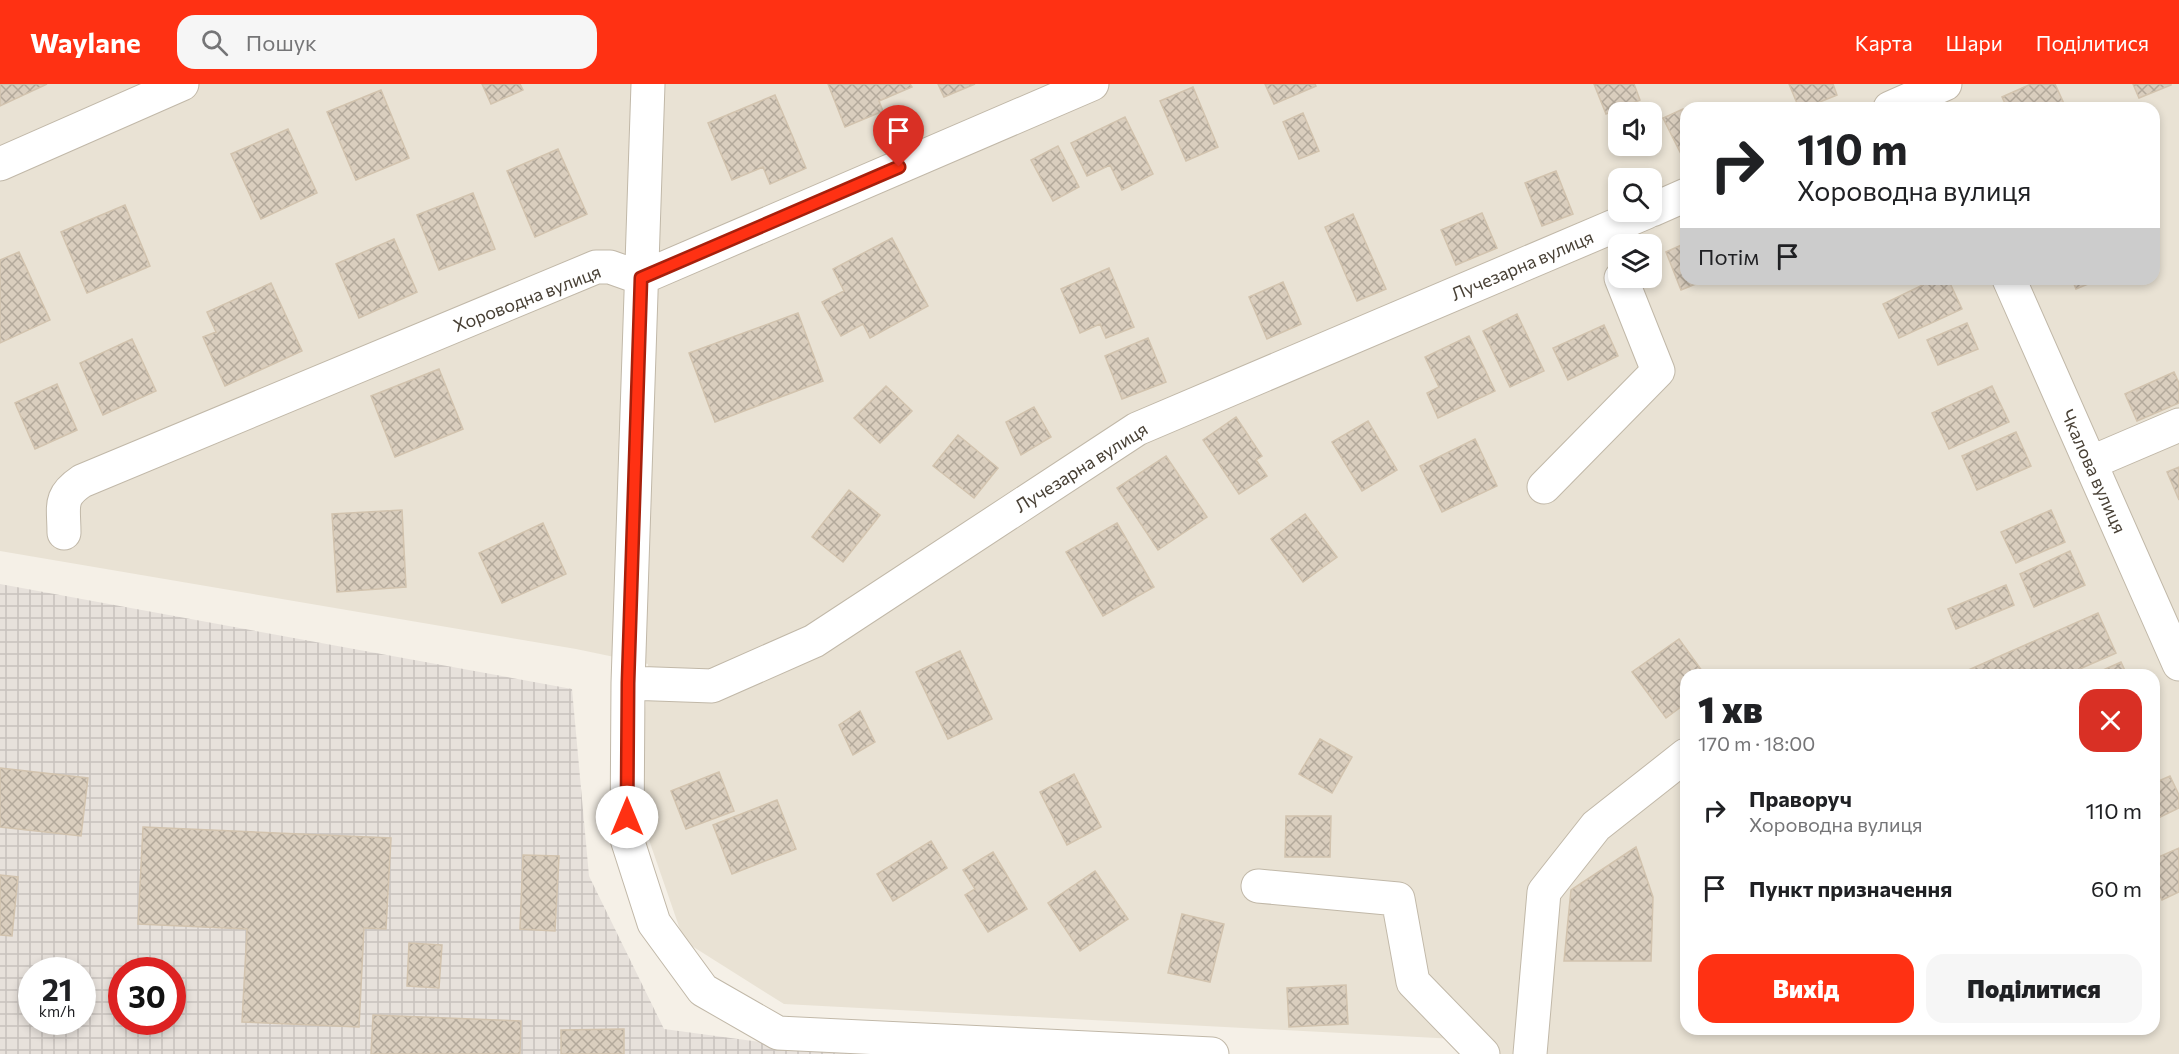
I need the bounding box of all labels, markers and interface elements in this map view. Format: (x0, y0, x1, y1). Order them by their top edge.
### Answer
search box (177, 15, 597, 69)
text: Waylane (30, 25, 141, 59)
icon: search (198, 26, 231, 59)
text: Пошук (246, 29, 317, 56)
text: Карта (1855, 30, 1913, 55)
text: Шари (1946, 30, 2003, 55)
text: Поділитися (2036, 30, 2149, 55)
map controls (1608, 102, 1662, 288)
button: sound (1608, 102, 1662, 156)
pin (873, 105, 924, 167)
icon: arrive (882, 114, 915, 147)
text: 110 m (1797, 122, 1908, 174)
icon: right (1698, 126, 1776, 204)
button: search (1608, 168, 1662, 222)
text: Хороводна вулиця (1797, 174, 2031, 207)
street label: Лучезарна вулиця (1448, 225, 1596, 305)
button: layers (1608, 234, 1662, 288)
icon: arrive (1771, 240, 1804, 273)
text: Потім (1698, 243, 1759, 270)
street label: Хороводна вулиця (450, 260, 604, 336)
street label: Чкалова вулиця (2057, 406, 2131, 536)
street label: Лучезарна вулиця (1011, 417, 1151, 517)
text: 1 хв (1698, 686, 1763, 730)
button: close (2079, 689, 2142, 752)
text: 170 m · 18:00 (1698, 731, 1815, 755)
position arrow (595, 785, 659, 849)
text: Праворуч (1749, 785, 1852, 812)
icon: right (1698, 794, 1731, 827)
text: 110 m (2085, 797, 2142, 824)
text: Хороводна вулиця (1749, 812, 1923, 836)
icon: arrive (1698, 872, 1731, 905)
text: Пункт призначення (1749, 875, 1952, 902)
text: 60 m (2091, 875, 2142, 902)
button: Вихід (1698, 954, 1914, 1023)
button: Поділитися (1926, 954, 2142, 1023)
speed limit sign: 30 (108, 957, 186, 1035)
text: 21 (42, 970, 72, 1007)
text: km/h (39, 1002, 75, 1020)

